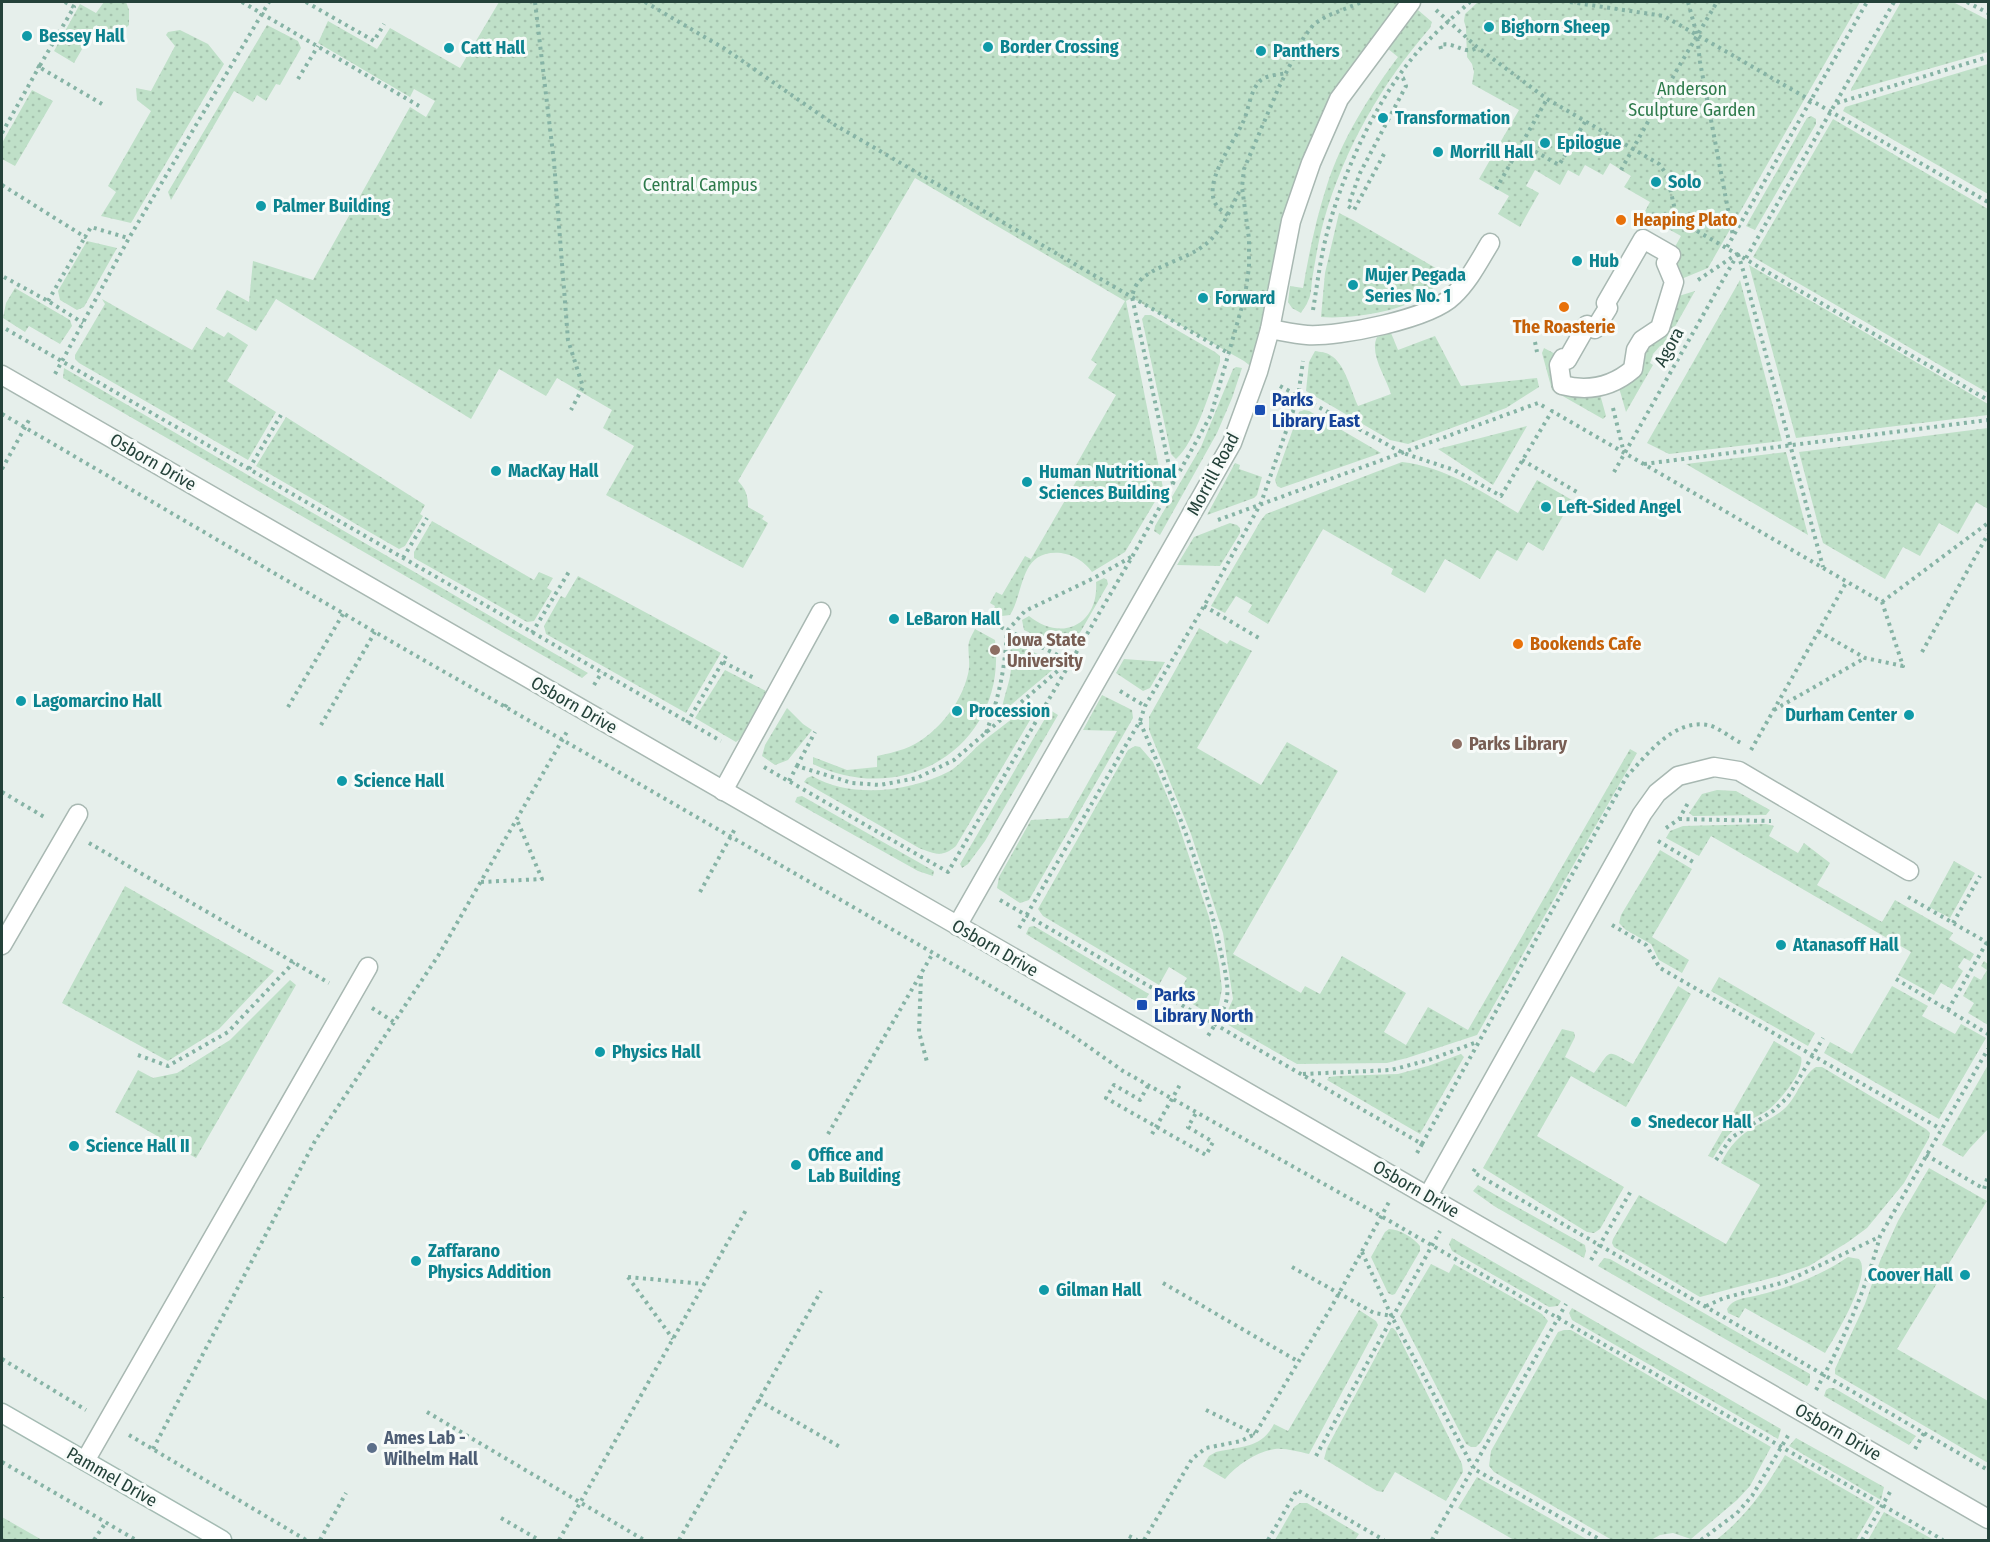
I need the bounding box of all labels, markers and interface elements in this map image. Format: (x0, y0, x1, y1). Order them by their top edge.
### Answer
place label: Bighorn Sheep (1501, 16, 1611, 38)
marker: Bighorn Sheep (1482, 20, 1496, 34)
place label: Bessey Hall (39, 25, 125, 47)
marker: Bessey Hall (20, 29, 34, 43)
place label: Border Crossing (1000, 36, 1119, 58)
place label: Catt Hall (461, 37, 525, 59)
marker: Border Crossing (981, 40, 995, 54)
place label: Panthers (1273, 40, 1340, 62)
marker: Catt Hall (442, 41, 456, 55)
marker: Panthers (1254, 44, 1268, 58)
park label: Anderson Sculpture Garden (1628, 78, 1756, 121)
place label: Transformation (1395, 107, 1510, 129)
marker: Transformation (1376, 111, 1390, 125)
place label: Epilogue (1557, 132, 1621, 154)
marker: Epilogue (1538, 136, 1552, 150)
place label: Morrill Hall (1450, 141, 1533, 163)
marker: Morrill Hall (1431, 145, 1445, 159)
place label: Solo (1668, 171, 1702, 193)
park label: Central Campus (643, 174, 758, 196)
marker: Solo (1649, 175, 1663, 189)
place label: Palmer Building (273, 195, 391, 217)
marker: Palmer Building (254, 199, 268, 213)
place label: Heaping Plato (1633, 209, 1738, 231)
marker: Heaping Plato (1614, 213, 1628, 227)
place label: Hub (1589, 250, 1619, 272)
marker: Hub (1570, 254, 1584, 268)
place label: Mujer Pegada Series No. 1 (1365, 264, 1466, 307)
marker: Mujer Pegada Series No. 1 (1346, 278, 1360, 292)
place label: Forward (1215, 287, 1275, 309)
marker: Forward (1196, 291, 1210, 305)
marker: The Roasterie (1557, 300, 1571, 314)
place label: The Roasterie (1513, 316, 1615, 338)
street label: Agora (1649, 323, 1689, 371)
place label: Parks Library East (1272, 389, 1361, 432)
marker: Parks Library East (1253, 403, 1267, 417)
street label: Osborn Drive (106, 428, 200, 496)
street label: Morrill Road (1182, 429, 1244, 519)
place label: MacKay Hall (508, 460, 599, 482)
place label: Human Nutritional Sciences Building (1039, 461, 1177, 504)
marker: MacKay Hall (489, 464, 503, 478)
marker: Human Nutritional Sciences Building (1020, 475, 1034, 489)
place label: Left-Sided Angel (1558, 496, 1681, 518)
marker: Left-Sided Angel (1539, 500, 1553, 514)
place label: LeBaron Hall (906, 608, 1001, 630)
marker: LeBaron Hall (887, 612, 901, 626)
place label: Iowa State University (1007, 629, 1086, 672)
place label: Bookends Cafe (1530, 633, 1641, 655)
marker: Bookends Cafe (1511, 637, 1525, 651)
marker: Iowa State University (988, 643, 1002, 657)
street label: Osborn Drive (527, 671, 621, 739)
place label: Lagomarcino Hall (33, 690, 162, 712)
marker: Lagomarcino Hall (14, 694, 28, 708)
place label: Procession (969, 700, 1050, 722)
marker: Procession (950, 704, 964, 718)
place label: Durham Center (1785, 704, 1897, 726)
marker: Durham Center (1902, 708, 1916, 722)
place label: Parks Library (1469, 733, 1568, 755)
marker: Parks Library (1450, 737, 1464, 751)
place label: Science Hall (354, 770, 444, 792)
marker: Science Hall (335, 774, 349, 788)
street label: Osborn Drive (948, 914, 1042, 982)
place label: Atanasoff Hall (1792, 934, 1899, 956)
marker: Atanasoff Hall (1774, 938, 1788, 952)
place label: Parks Library North (1154, 984, 1253, 1027)
marker: Parks Library North (1135, 998, 1149, 1012)
place label: Physics Hall (612, 1041, 701, 1063)
marker: Physics Hall (593, 1045, 607, 1059)
place label: Snedecor Hall (1648, 1111, 1752, 1133)
marker: Snedecor Hall (1629, 1115, 1643, 1129)
place label: Science Hall II (86, 1135, 190, 1157)
marker: Science Hall II (67, 1139, 81, 1153)
place label: Office and Lab Building (808, 1144, 901, 1187)
street label: Osborn Drive (1369, 1155, 1463, 1223)
marker: Office and Lab Building (789, 1158, 803, 1172)
place label: Zaffarano Physics Addition (428, 1240, 551, 1283)
marker: Zaffarano Physics Addition (409, 1254, 423, 1268)
place label: Coover Hall (1868, 1264, 1953, 1286)
marker: Coover Hall (1958, 1268, 1972, 1282)
place label: Gilman Hall (1056, 1279, 1142, 1301)
marker: Gilman Hall (1037, 1283, 1051, 1297)
street label: Osborn Drive (1791, 1398, 1885, 1466)
place label: Ames Lab - Wilhelm Hall (383, 1427, 478, 1470)
marker: Ames Lab - Wilhelm Hall (365, 1441, 379, 1455)
street label: Pammel Drive (63, 1442, 161, 1512)

